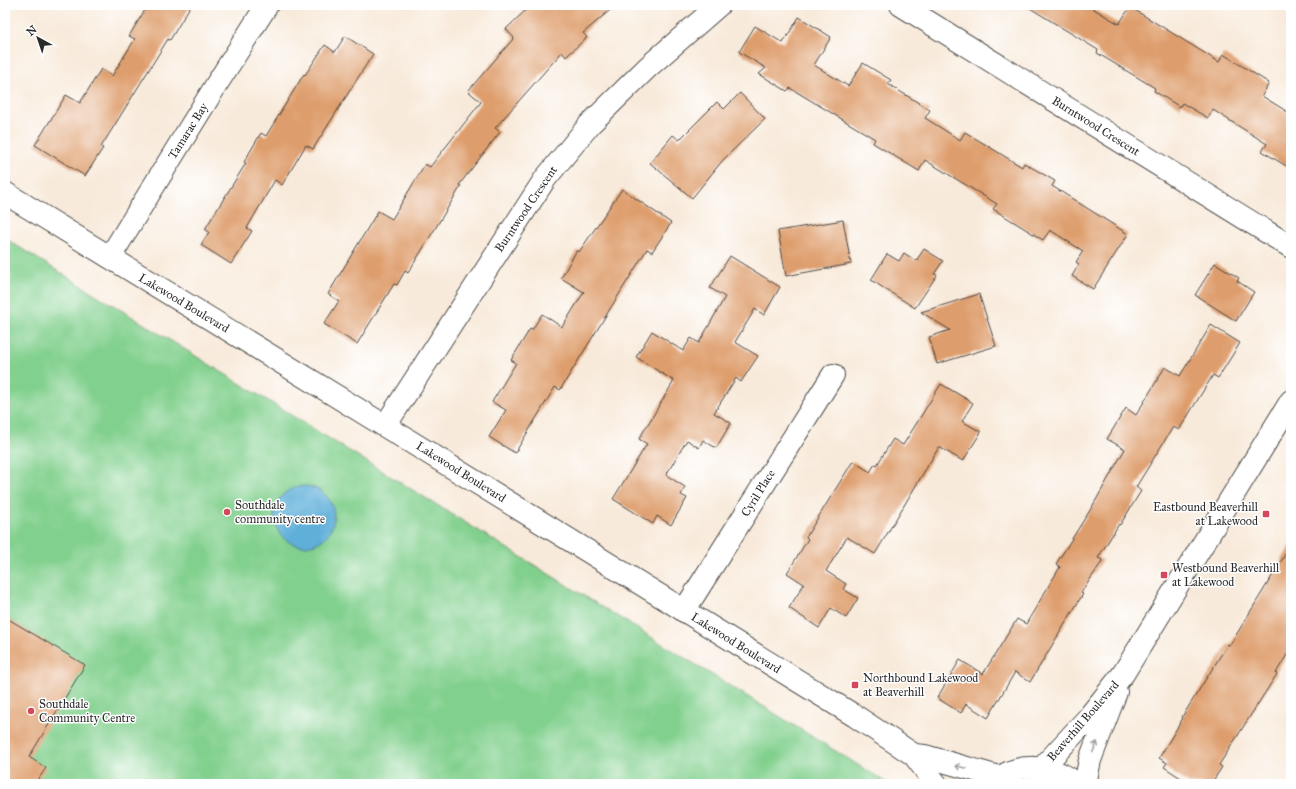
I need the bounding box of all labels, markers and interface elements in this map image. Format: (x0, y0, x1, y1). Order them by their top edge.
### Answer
north arrow (18, 18, 58, 58)
text: N (24, 22, 40, 39)
street label: Burntwood Crescent (1050, 93, 1143, 159)
street label: Tamarac Bay (165, 100, 211, 162)
street label: Burntwood Crescent (492, 163, 560, 255)
street label: Lakewood Boulevard (136, 270, 232, 336)
street label: Lakewood Boulevard (414, 439, 508, 505)
street label: Cyril Place (738, 467, 778, 519)
place label: Southdale community centre (235, 498, 325, 526)
place label: Eastbound Beaverhill at Lakewood (1153, 500, 1259, 528)
marker: Southdale community centre (222, 507, 232, 517)
marker: Eastbound Beaverhill at Lakewood (1261, 509, 1271, 519)
place label: Westbound Beaverhill at Lakewood (1172, 561, 1280, 589)
marker: Westbound Beaverhill at Lakewood (1159, 570, 1169, 580)
street label: Lakewood Boulevard (689, 610, 783, 676)
place label: Northbound Lakewood at Beaverhill (863, 671, 978, 699)
street label: Beaverhill Boulevard (1044, 678, 1122, 764)
marker: Northbound Lakewood at Beaverhill (850, 680, 860, 690)
place label: Southdale Community Centre (39, 697, 135, 725)
marker: Southdale Community Centre (26, 706, 36, 716)
one-way arrow (1092, 741, 1099, 753)
one-way arrow (955, 763, 968, 770)

